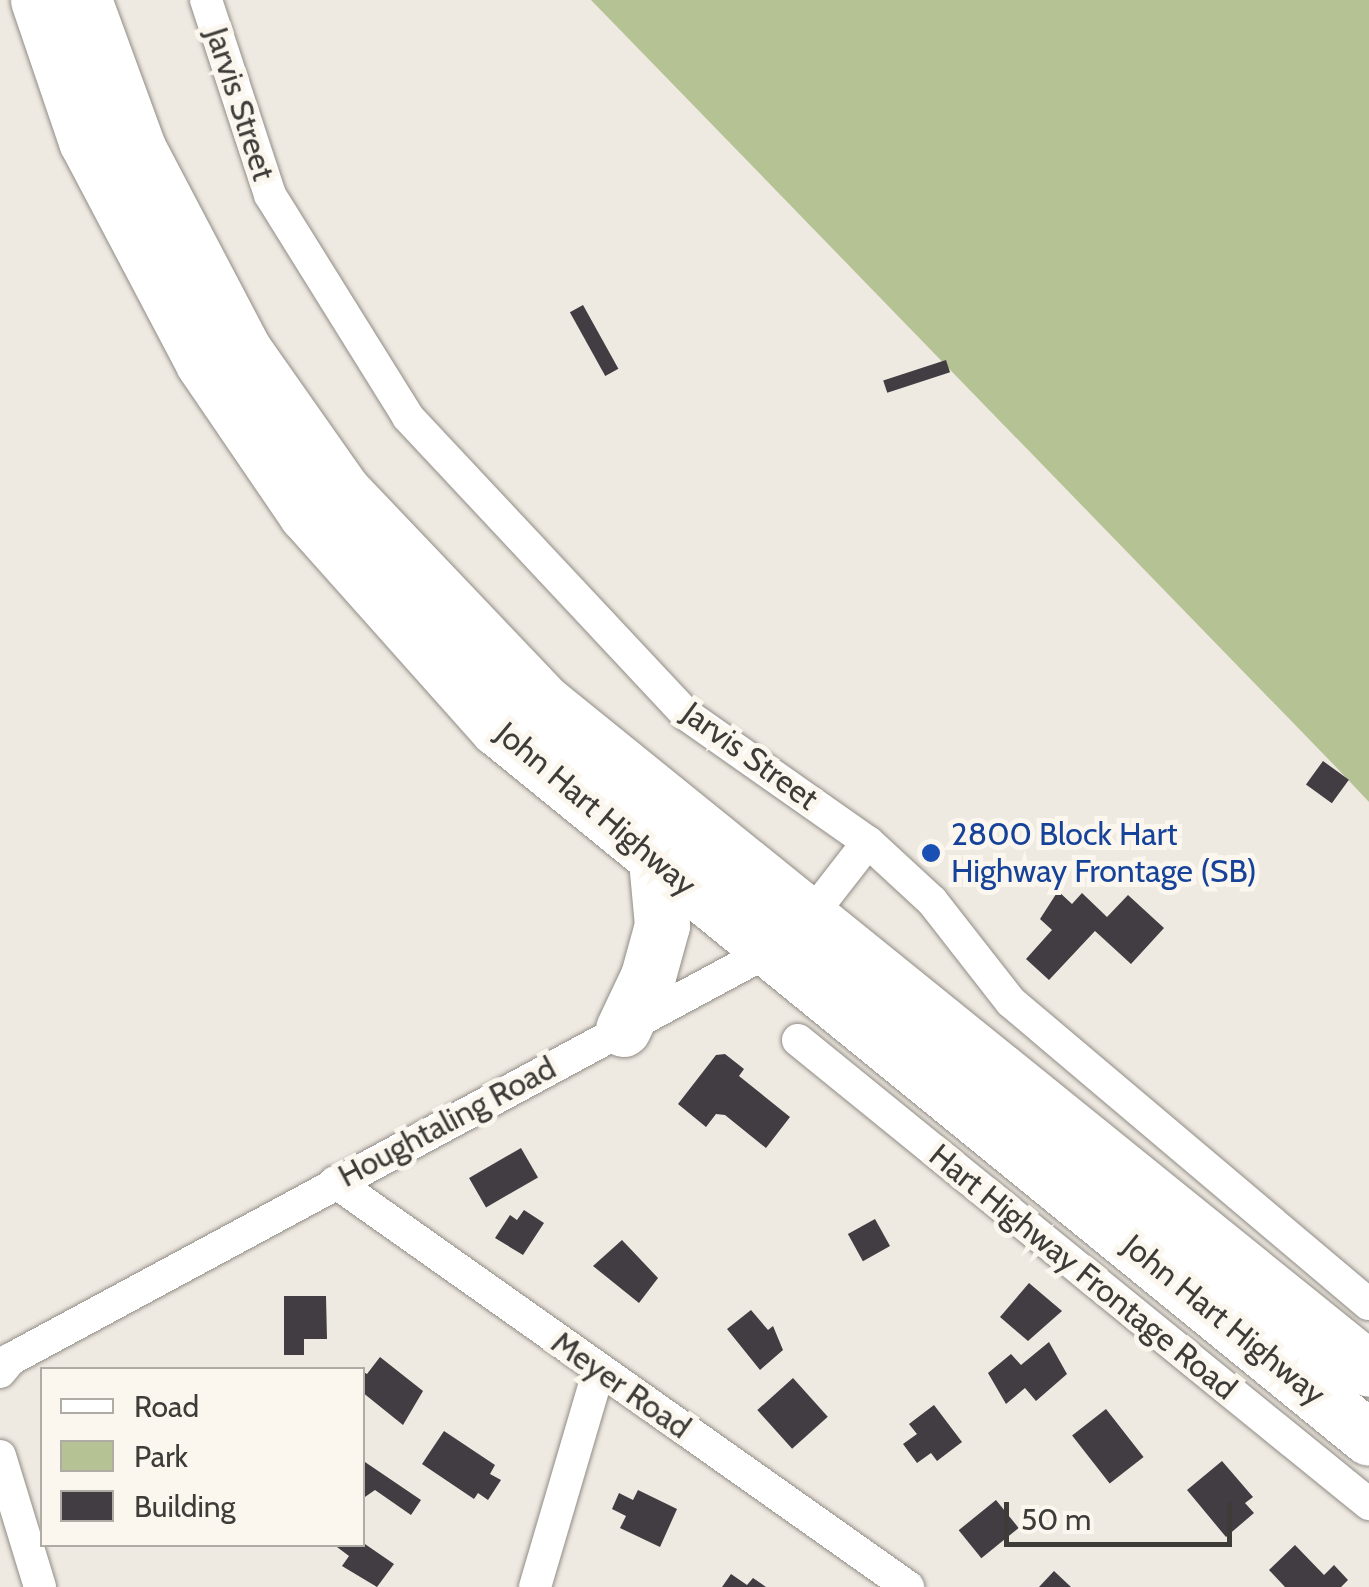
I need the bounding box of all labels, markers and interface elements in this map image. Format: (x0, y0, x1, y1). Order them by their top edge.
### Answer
street label: Jarvis Street (197, 23, 283, 185)
street label: Jarvis Street (675, 694, 825, 818)
street label: John Hart Highway (488, 714, 704, 904)
place label: 2800 Block Hart Highway Frontage (SB) (951, 816, 1257, 891)
marker: 2800 Block Hart Highway Frontage (SB) (920, 842, 942, 864)
street label: Houghtaling Road (332, 1049, 562, 1195)
street label: Hart Highway Frontage Road (922, 1136, 1244, 1408)
street label: John Hart Highway (1115, 1227, 1333, 1413)
street label: Meyer Road (544, 1323, 698, 1447)
legend (40, 1367, 365, 1547)
text: Road (134, 1388, 199, 1425)
text: Park (134, 1438, 188, 1475)
scale bar (1009, 1482, 1236, 1544)
text: Building (134, 1488, 236, 1525)
text: 50 m (1021, 1501, 1091, 1538)

